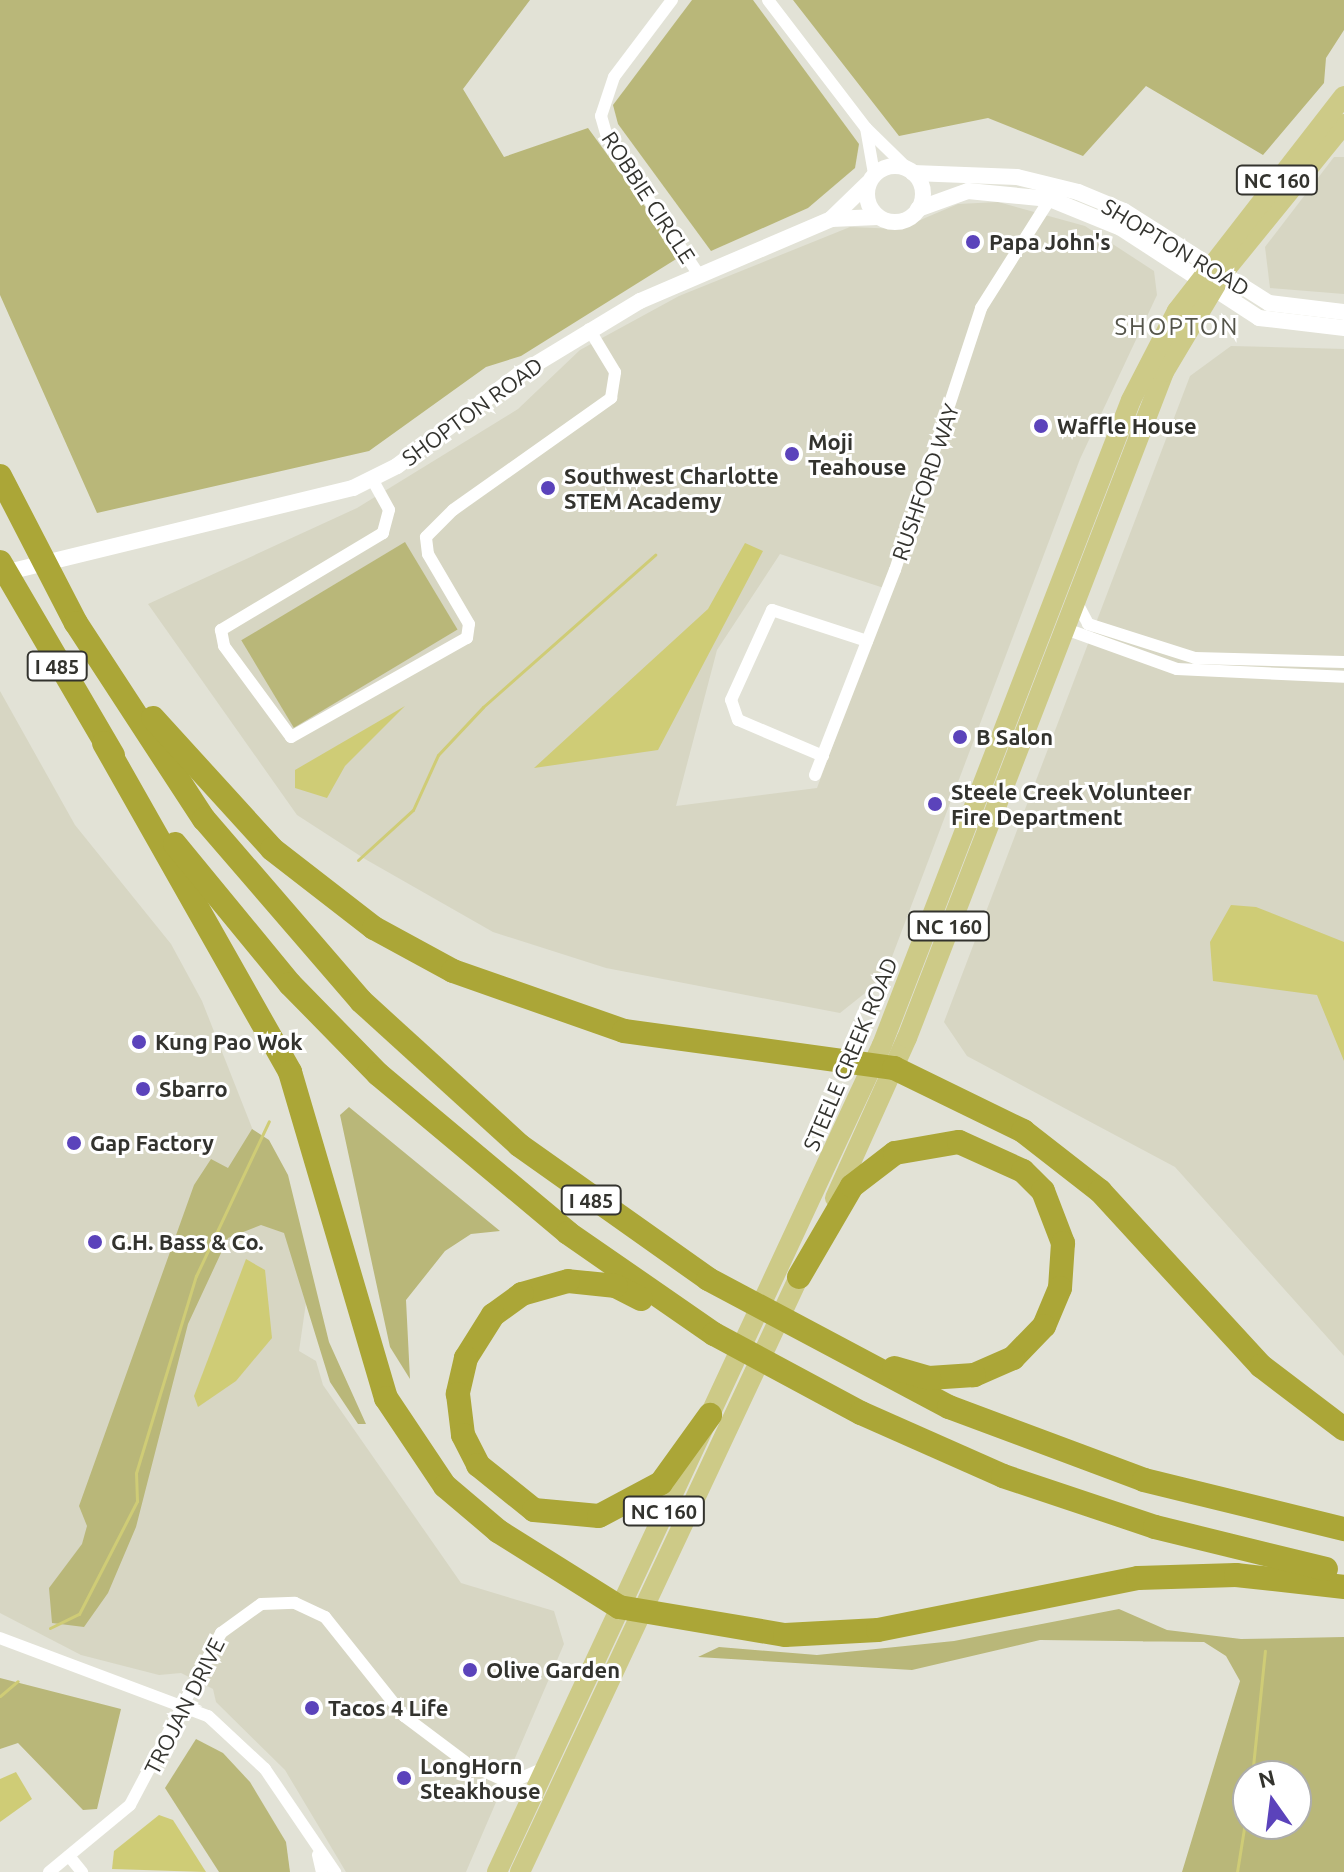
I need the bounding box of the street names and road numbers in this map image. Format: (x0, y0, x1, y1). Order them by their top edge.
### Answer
street label: ROBBIE CIRCLE (597, 126, 701, 268)
road number: NC 160 (1235, 164, 1319, 196)
street label: SHOPTON ROAD (1098, 193, 1254, 301)
street label: SHOPTON ROAD (397, 351, 547, 471)
street label: RUSHFORD WAY (886, 400, 964, 564)
road number: I 485 (25, 650, 89, 682)
road number: NC 160 (907, 910, 991, 942)
street label: STEELE CREEK ROAD (797, 953, 903, 1155)
road number: I 485 (559, 1184, 623, 1216)
road number: NC 160 (622, 1495, 706, 1527)
street label: TROJAN DRIVE (138, 1633, 230, 1779)

